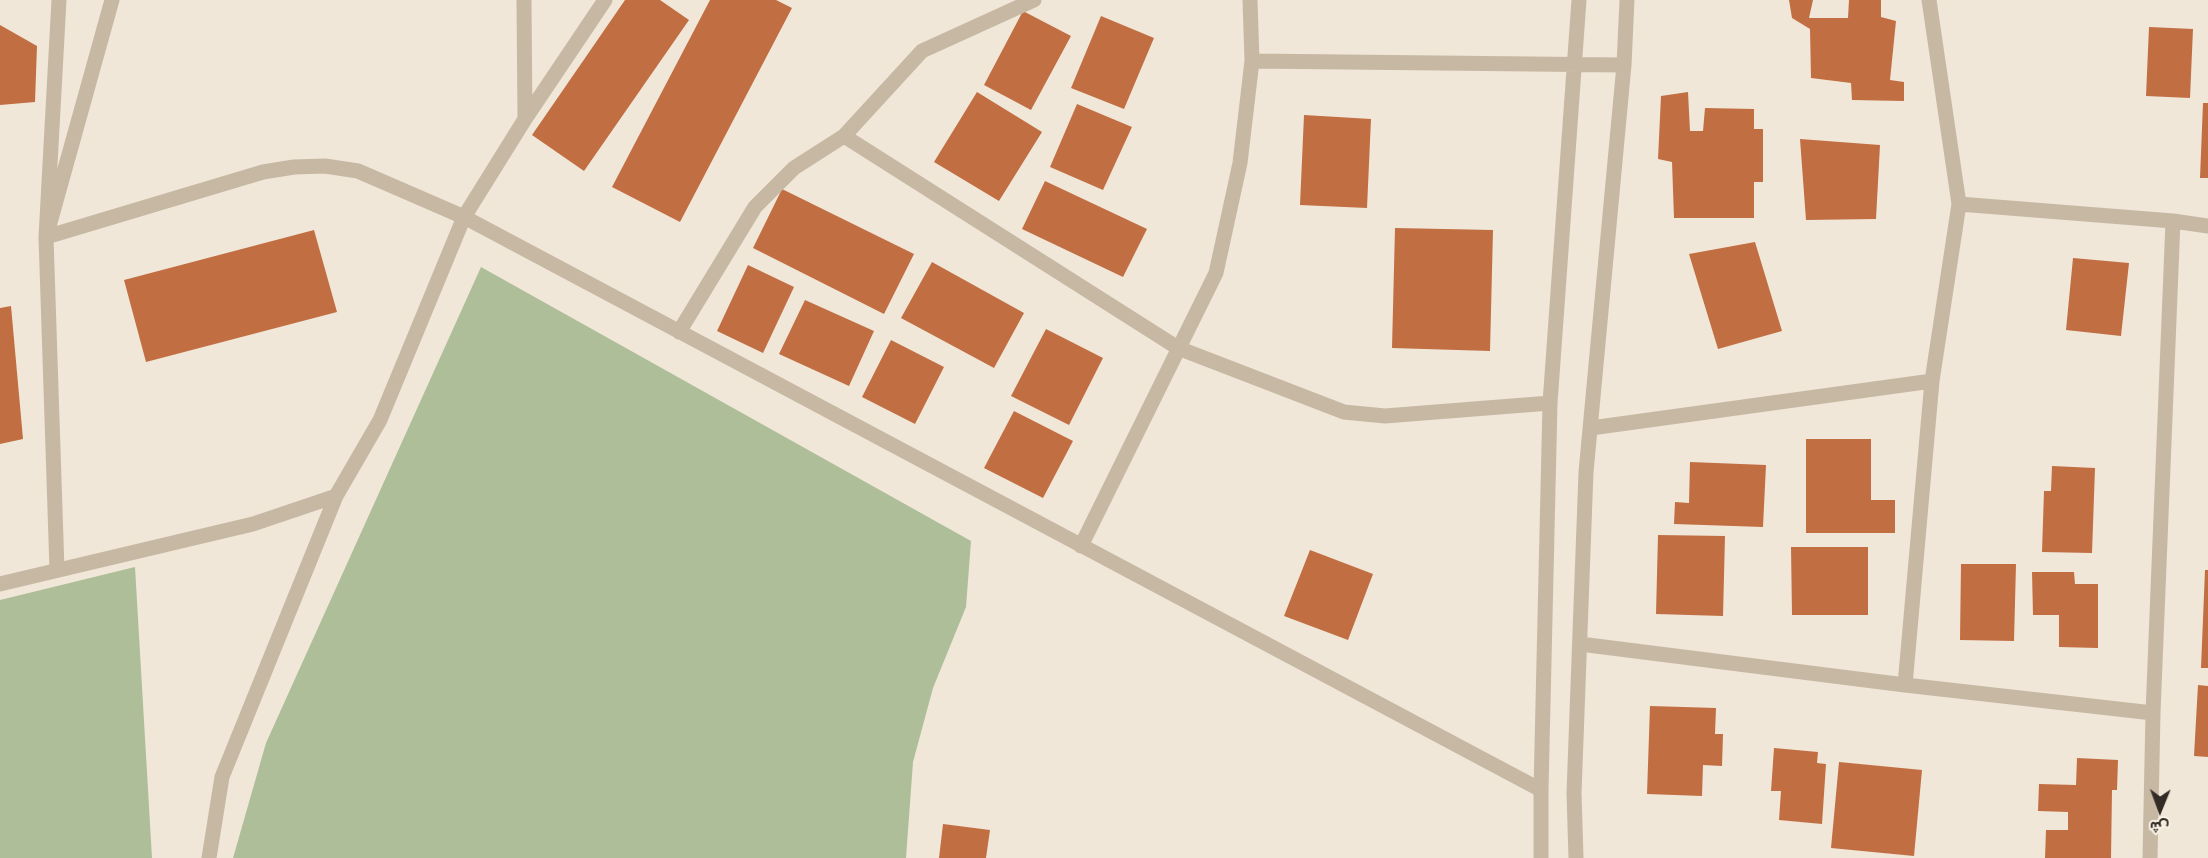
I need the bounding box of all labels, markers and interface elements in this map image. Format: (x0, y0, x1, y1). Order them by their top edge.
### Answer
north arrow (2130, 780, 2190, 840)
text: ش (2150, 819, 2169, 837)

